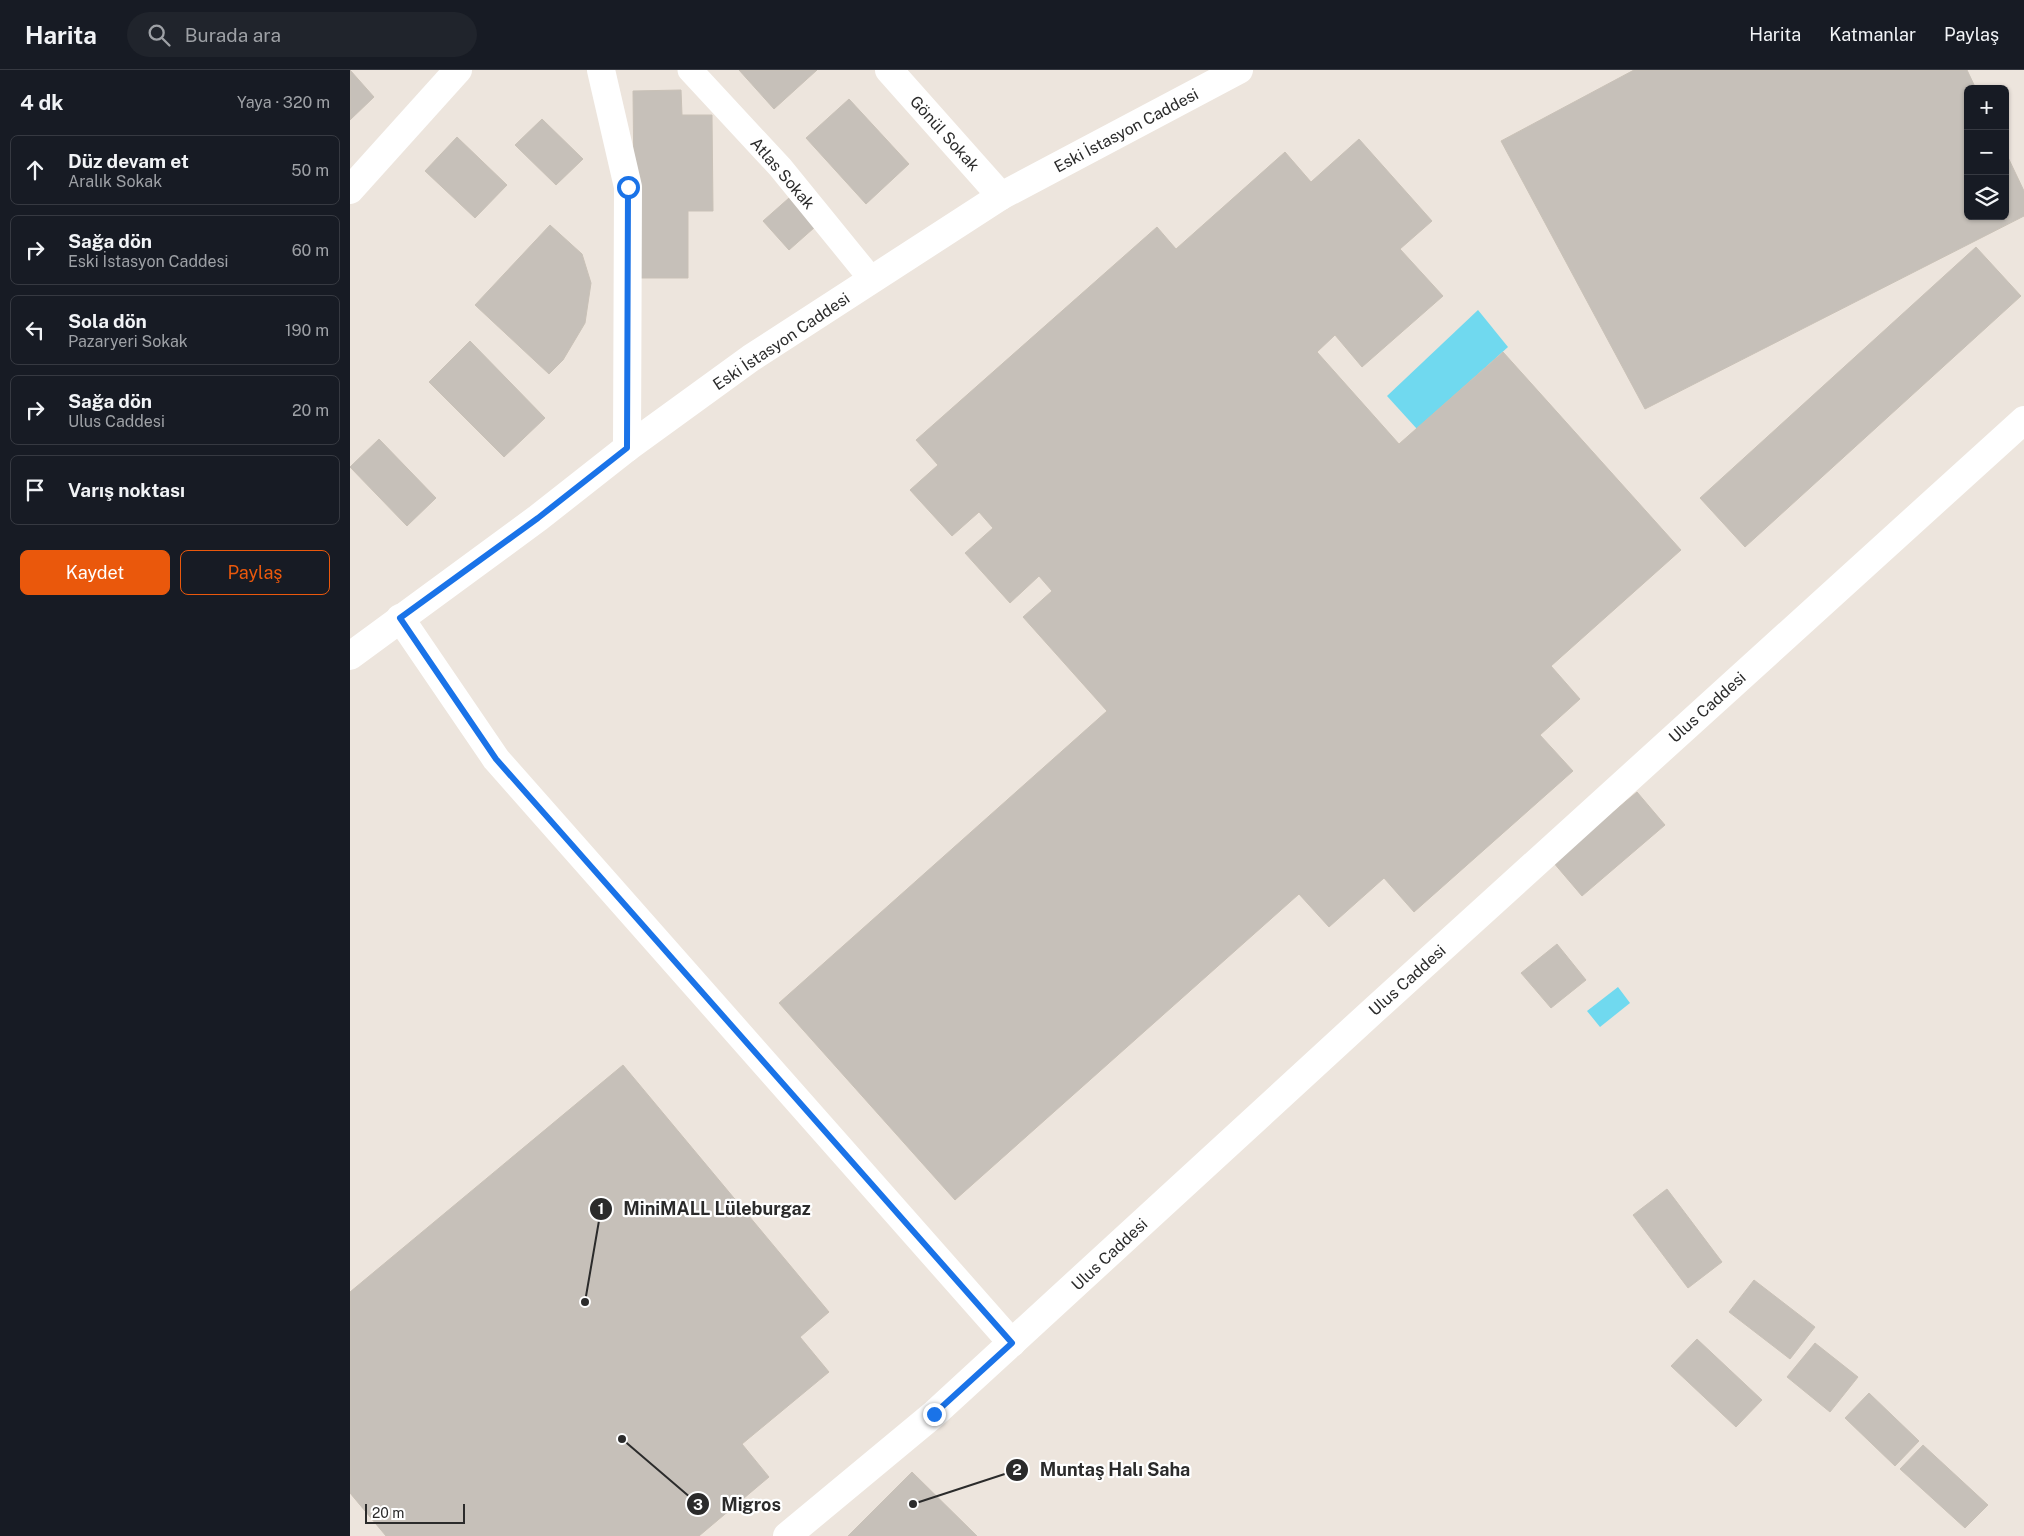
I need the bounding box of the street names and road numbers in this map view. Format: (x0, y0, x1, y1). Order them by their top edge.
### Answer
street label: Eski İstasyon Caddesi (1050, 84, 1202, 176)
street label: Gönül Sokak (906, 92, 983, 175)
street label: Atlas Sokak (746, 134, 819, 213)
street label: Eski İstasyon Caddesi (709, 288, 853, 394)
street label: Ulus Caddesi (1665, 668, 1750, 747)
street label: Ulus Caddesi (1365, 941, 1450, 1020)
street label: Ulus Caddesi (1067, 1214, 1151, 1294)

